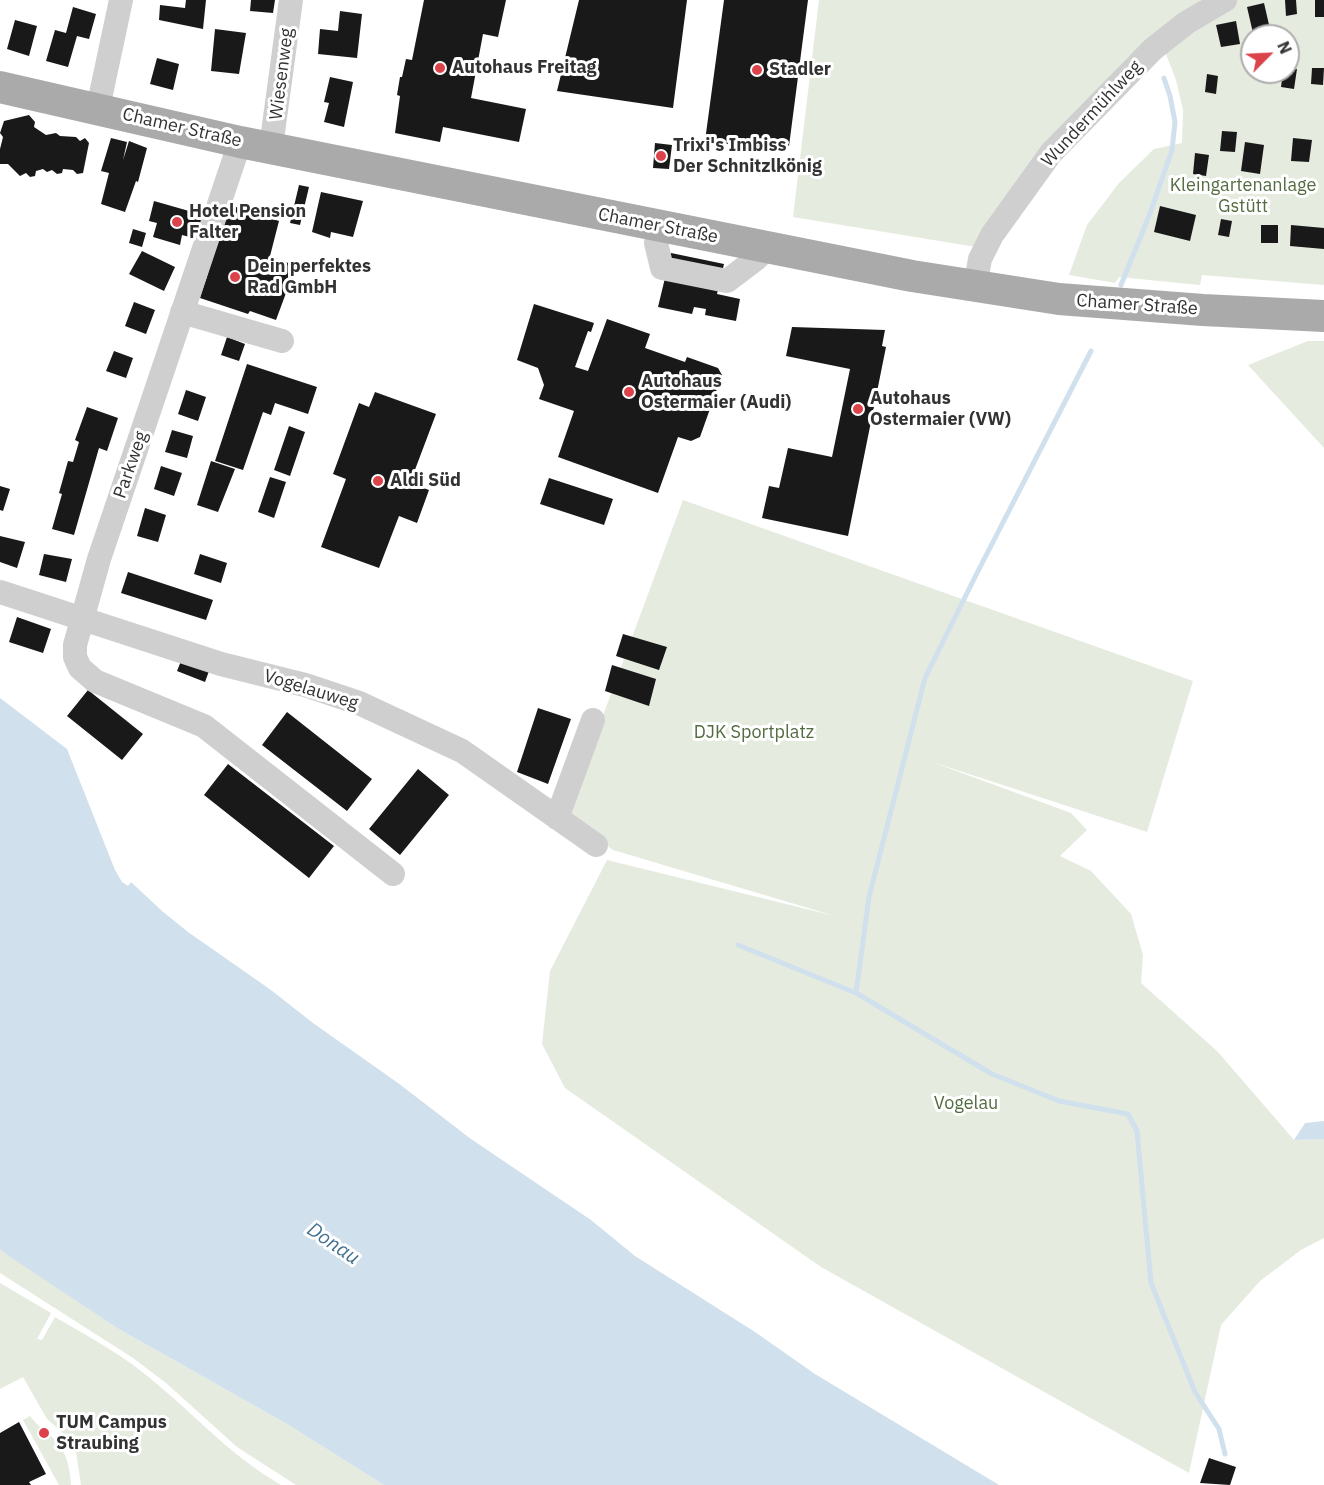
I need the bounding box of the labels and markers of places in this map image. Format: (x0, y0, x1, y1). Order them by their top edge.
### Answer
place label: Autohaus Freitag (452, 57, 597, 79)
place label: Stadler (769, 59, 831, 81)
marker: Autohaus Freitag (433, 61, 447, 75)
marker: Stadler (750, 63, 764, 77)
place label: Trixi's Imbiss Der Schnitzlkönig (673, 135, 822, 178)
marker: Trixi's Imbiss Der Schnitzlkönig (654, 149, 668, 163)
place label: Hotel Pension Falter (189, 201, 306, 244)
marker: Hotel Pension Falter (170, 215, 184, 229)
place label: Dein perfektes Rad GmbH (247, 256, 371, 298)
marker: Dein perfektes Rad GmbH (228, 270, 242, 284)
place label: Autohaus Ostermaier (Audi) (641, 371, 791, 413)
marker: Autohaus Ostermaier (Audi) (622, 385, 636, 399)
place label: Autohaus Ostermaier (VW) (870, 388, 1011, 430)
marker: Autohaus Ostermaier (VW) (851, 402, 865, 416)
place label: Aldi Süd (390, 470, 461, 492)
marker: Aldi Süd (371, 474, 385, 488)
place label: TUM Campus Straubing (56, 1412, 167, 1454)
marker: TUM Campus Straubing (37, 1426, 51, 1440)

